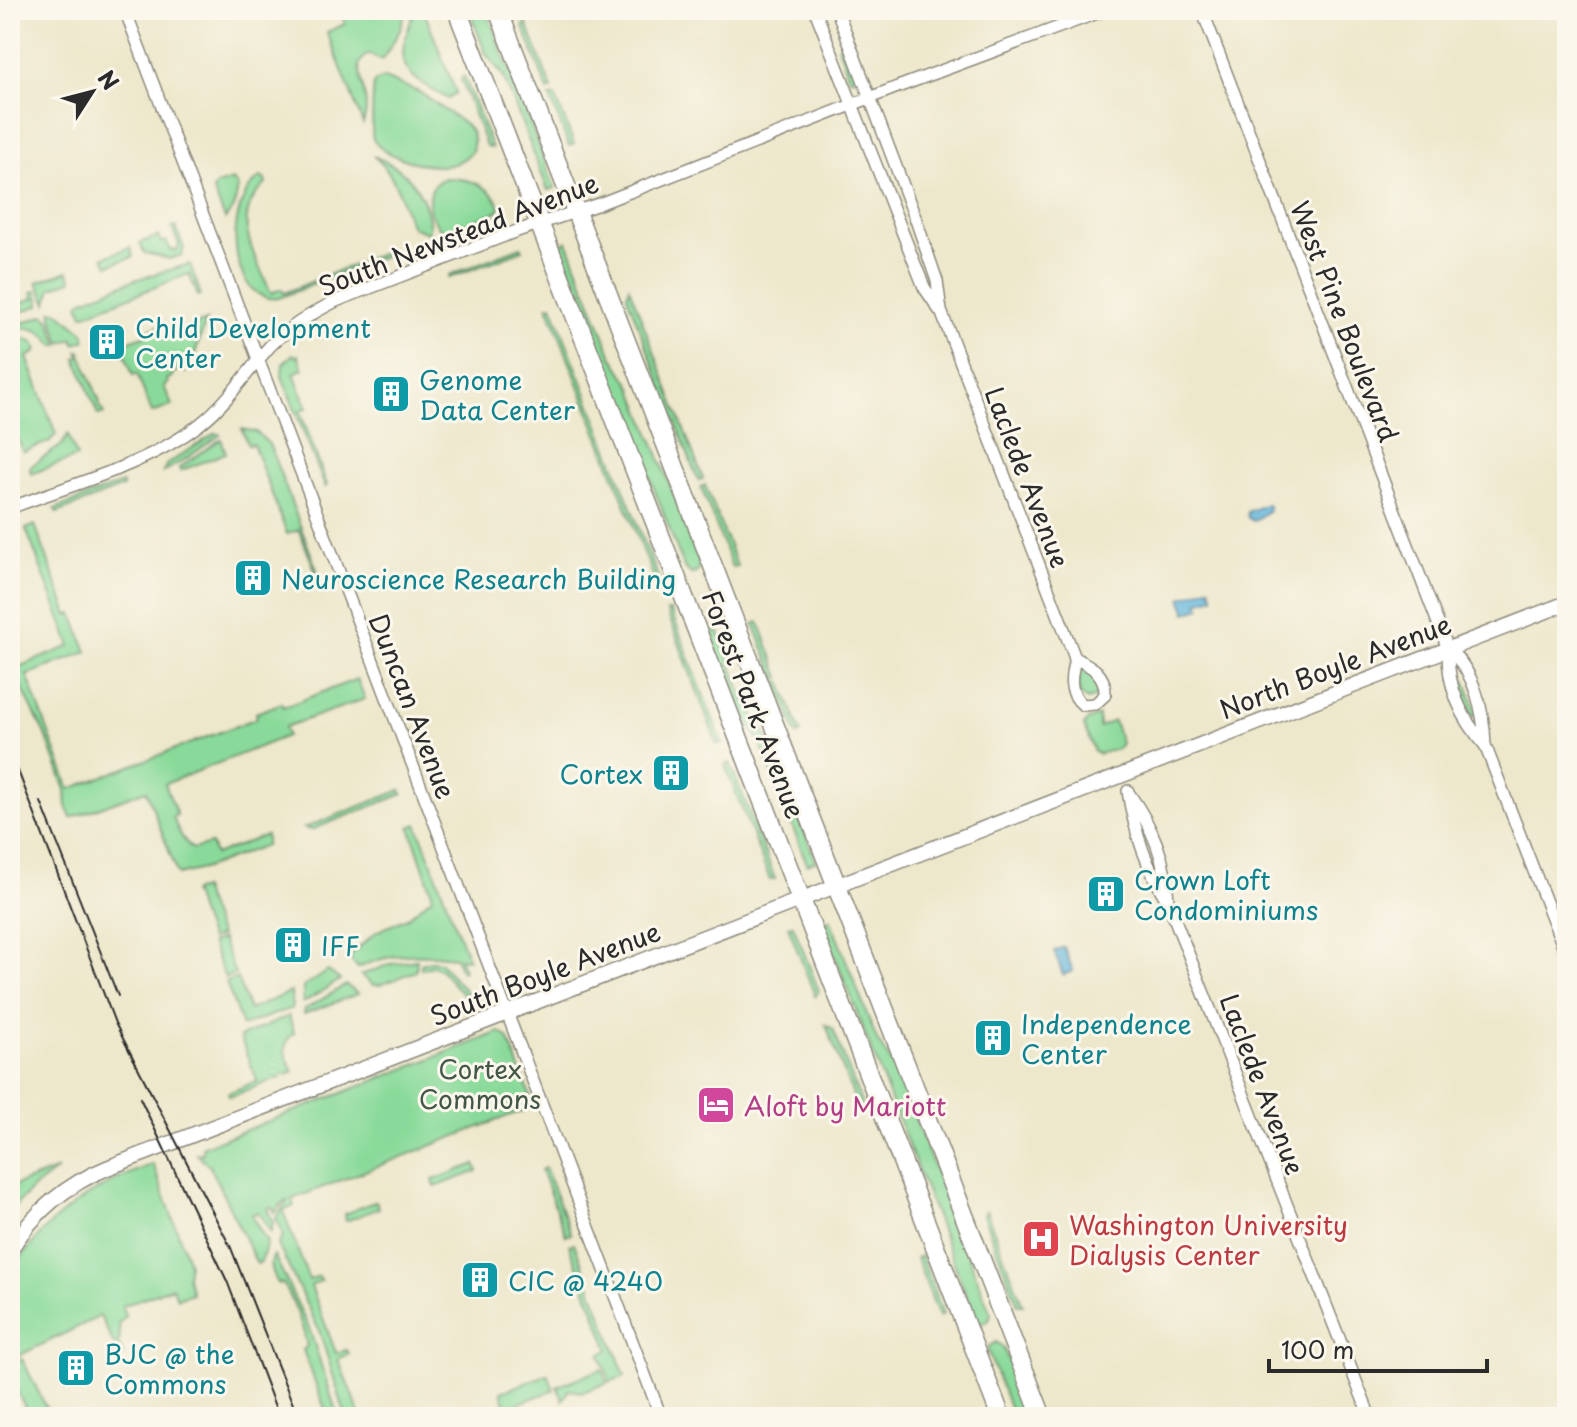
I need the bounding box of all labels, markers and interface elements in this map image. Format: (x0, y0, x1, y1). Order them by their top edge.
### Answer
north arrow (52, 52, 132, 132)
text: N (91, 63, 128, 96)
street label: South Newstead Avenue (312, 163, 604, 305)
street label: West Pine Boulevard (1281, 195, 1409, 447)
place label: Child Development Center (135, 308, 371, 377)
building icon: Child Development Center (86, 321, 128, 363)
place label: Genome Data Center (419, 360, 576, 429)
building icon: Genome Data Center (370, 373, 412, 415)
street label: Laclede Avenue (976, 381, 1080, 573)
building icon: Neuroscience Research Building (232, 557, 274, 599)
place label: Neuroscience Research Building (281, 559, 676, 598)
street label: Forest Park Avenue (692, 584, 816, 824)
street label: North Boyle Avenue (1214, 604, 1456, 728)
street label: Duncan Avenue (360, 608, 466, 804)
building icon: Cortex (650, 752, 692, 794)
place label: Cortex (559, 754, 643, 793)
place label: Crown Loft Condominiums (1134, 860, 1318, 929)
building icon: Crown Loft Condominiums (1085, 873, 1127, 915)
street label: South Boyle Avenue (424, 911, 666, 1035)
building icon: IFF (272, 924, 314, 966)
place label: IFF (321, 926, 360, 965)
street label: Laclede Avenue (1211, 988, 1315, 1180)
place label: Independence Center (1021, 1004, 1192, 1073)
building icon: Independence Center (972, 1017, 1014, 1059)
park label: Cortex Commons (419, 1049, 541, 1118)
hotel icon: Aloft by Mariott (695, 1084, 737, 1126)
place label: Aloft by Mariott (744, 1086, 946, 1125)
place label: Washington University Dialysis Center (1069, 1205, 1348, 1274)
hospital icon: Washington University Dialysis Center (1020, 1218, 1062, 1260)
building icon: CIC @ 4240 (459, 1259, 501, 1301)
place label: CIC @ 4240 (508, 1261, 663, 1300)
scale bar (1269, 1323, 1487, 1373)
text: 100 m (1281, 1331, 1354, 1367)
place label: BJC @ the Commons (104, 1334, 235, 1403)
building icon: BJC @ the Commons (55, 1347, 97, 1389)

